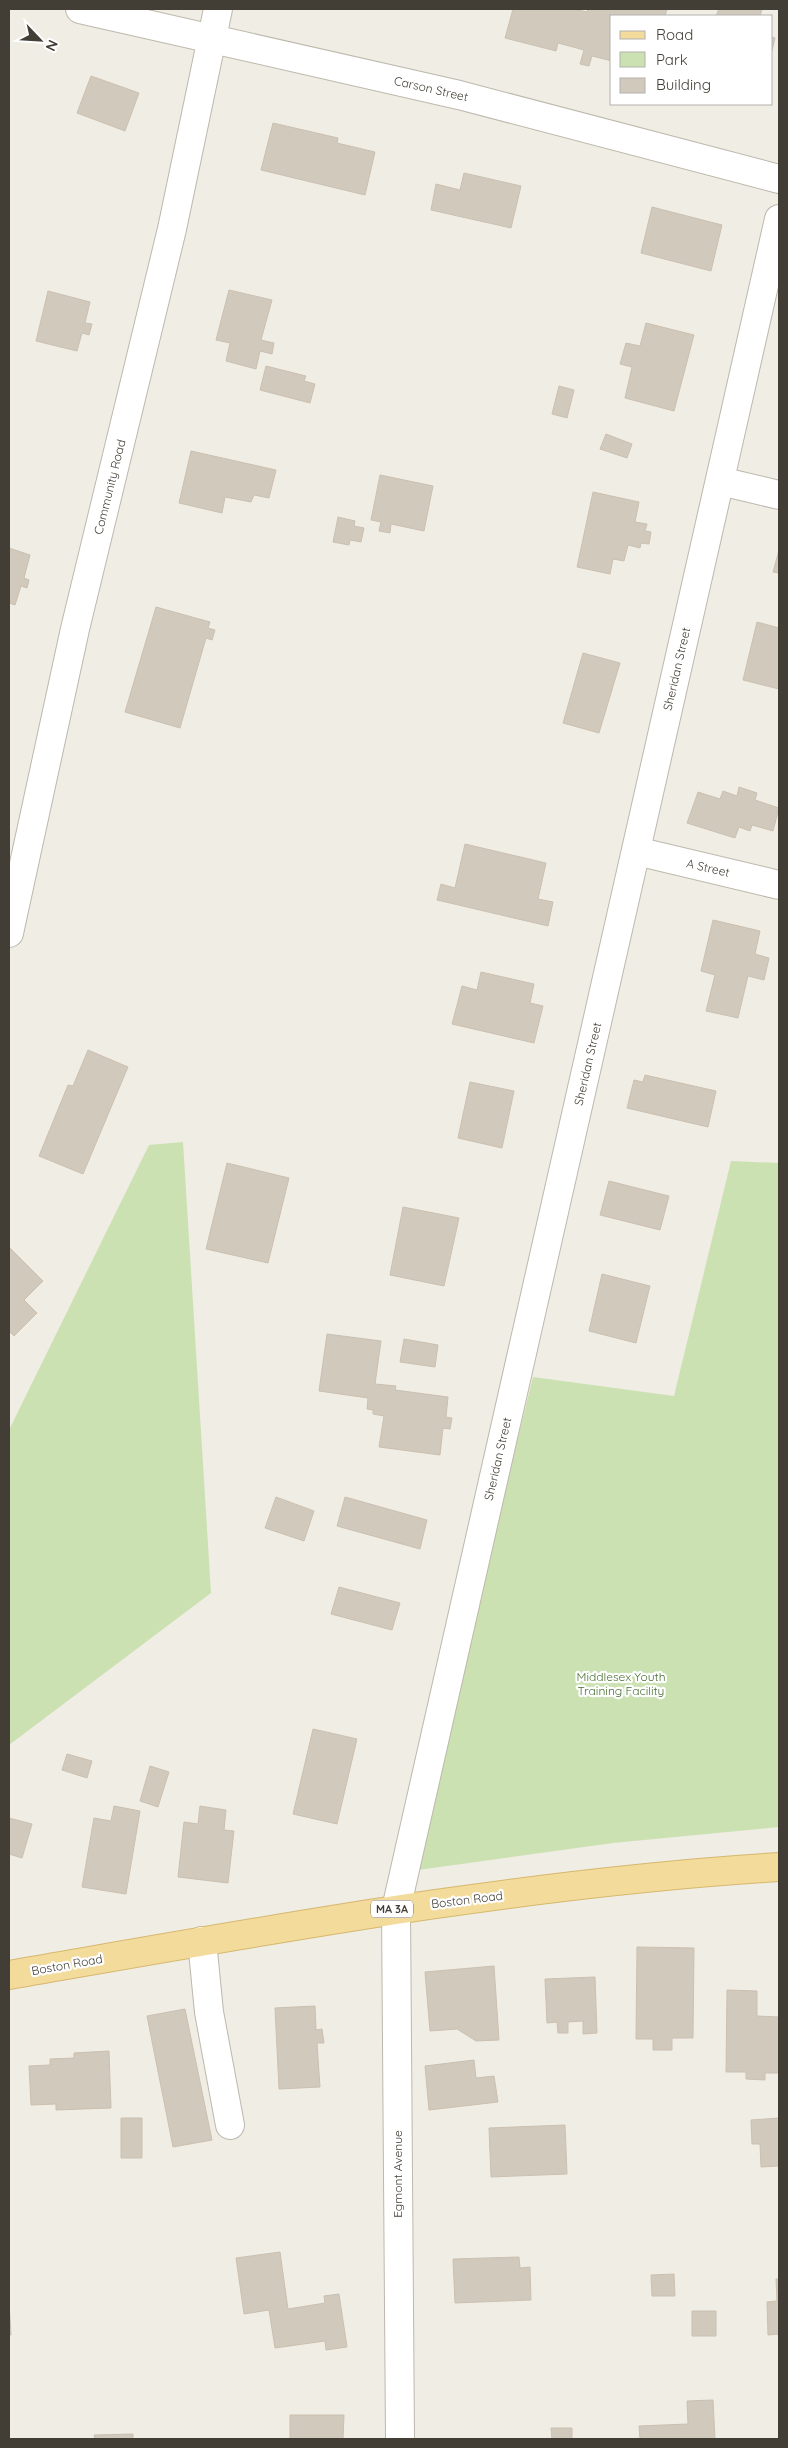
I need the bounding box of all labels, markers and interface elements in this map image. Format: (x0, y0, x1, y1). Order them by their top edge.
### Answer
north arrow (15, 15, 65, 65)
legend (610, 15, 773, 105)
text: Road (656, 25, 693, 44)
text: N (41, 37, 62, 54)
text: Park (656, 50, 688, 69)
street label: Carson Street (393, 73, 470, 104)
text: Building (656, 75, 711, 94)
street label: Community Road (90, 438, 129, 536)
street label: Sheridan Street (660, 626, 693, 712)
street label: A Street (685, 855, 731, 880)
street label: Sheridan Street (571, 1021, 604, 1107)
street label: Sheridan Street (481, 1416, 514, 1502)
park label: Middlesex Youth Training Facility (576, 1669, 666, 1698)
street label: Boston Road (430, 1888, 504, 1911)
road number: MA 3A (371, 1900, 413, 1918)
street label: Boston Road (30, 1951, 104, 1978)
street label: Egmont Avenue (390, 2130, 405, 2218)

